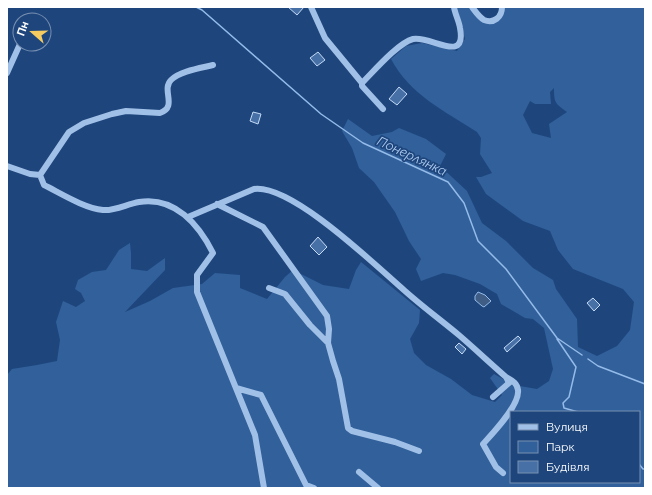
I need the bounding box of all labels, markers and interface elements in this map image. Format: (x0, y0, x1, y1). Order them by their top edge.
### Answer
north arrow (12, 12, 52, 52)
text: Пн (14, 20, 32, 38)
water label: Понерлянка (375, 133, 449, 179)
legend (510, 411, 640, 483)
text: Вулиця (546, 420, 588, 434)
text: Парк (546, 440, 575, 454)
text: Будівля (546, 460, 589, 474)

